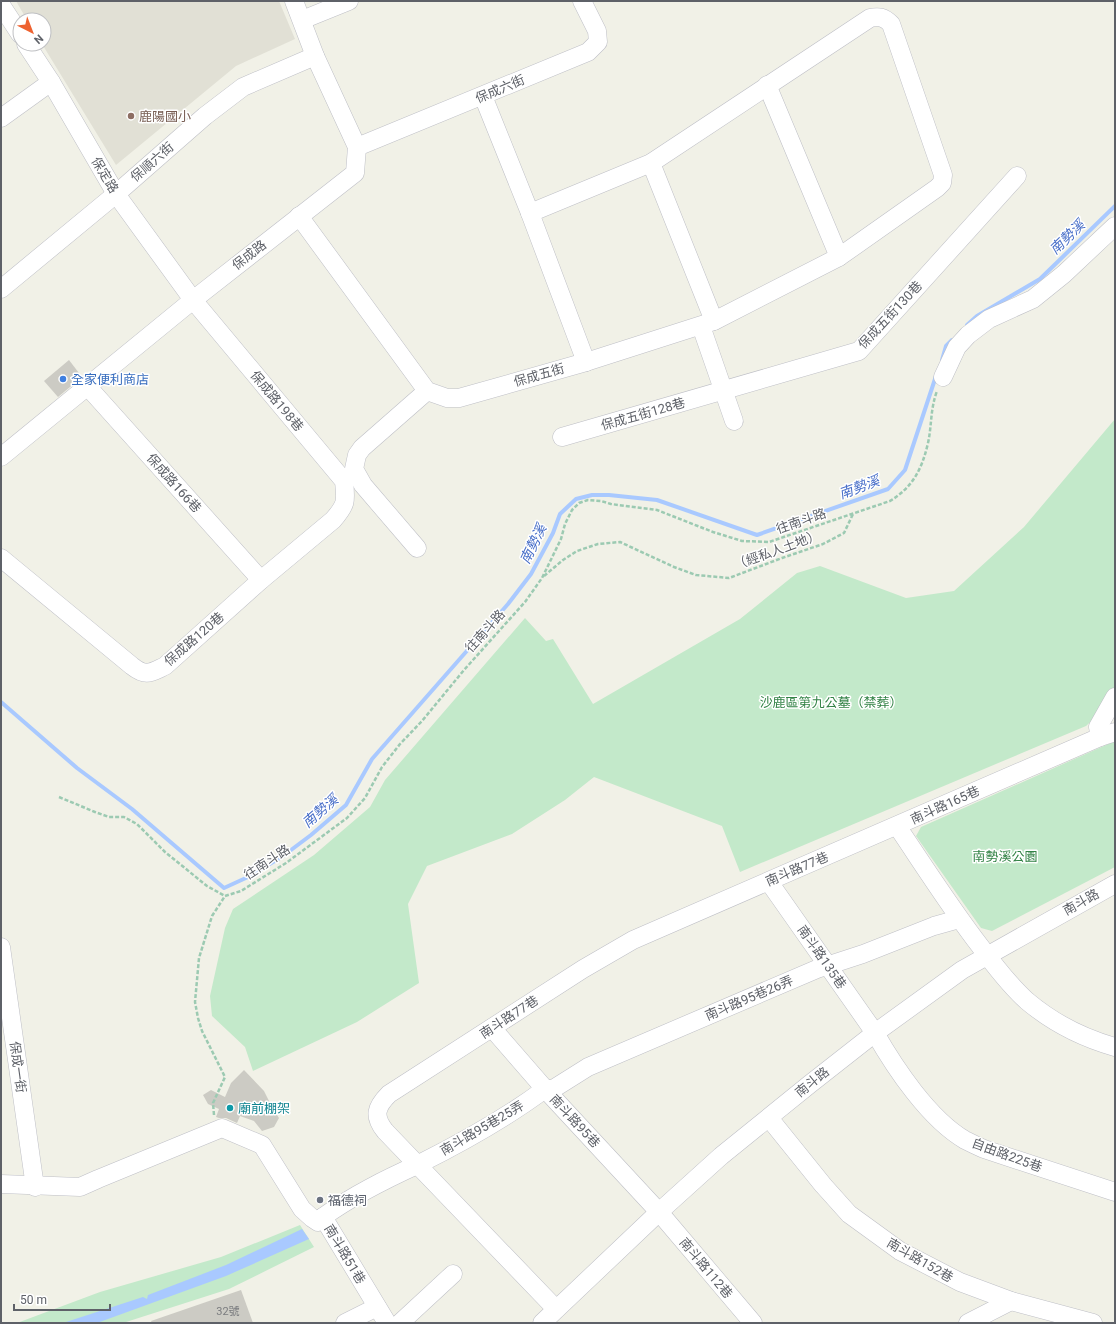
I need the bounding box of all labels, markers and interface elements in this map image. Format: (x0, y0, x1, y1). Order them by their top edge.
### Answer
north arrow (12, 12, 52, 52)
text: N (31, 32, 46, 47)
street label: 保成六街 (473, 72, 527, 106)
place label: 鹿陽國小 (139, 109, 191, 124)
marker: 鹿陽國小 (126, 111, 136, 121)
street label: 保順六街 (127, 139, 177, 185)
street label: 保定路 (89, 154, 121, 196)
water label: 南勢溪 (1046, 215, 1089, 257)
street label: 保成路 (229, 237, 269, 273)
street label: 保成五街130巷 (855, 278, 925, 352)
street label: 保成五街 (512, 361, 566, 389)
street label: 保成路198巷 (247, 368, 307, 434)
place label: 全家便利商店 (71, 372, 149, 387)
marker: 全家便利商店 (58, 374, 68, 384)
street label: 保成五街128巷 (599, 395, 687, 433)
street label: 保成路166巷 (144, 451, 204, 515)
water label: 南勢溪 (837, 472, 883, 502)
street label: 往南斗路 (774, 505, 828, 537)
water label: 南勢溪 (517, 520, 550, 566)
street label: （經私人土地） (732, 527, 822, 573)
street label: 往南斗路 (462, 607, 508, 655)
street label: 保成路120巷 (161, 609, 227, 669)
park label: 沙鹿區第九公墓（禁葬） (759, 695, 903, 710)
street label: 南斗路165巷 (908, 783, 982, 827)
water label: 南勢溪 (299, 790, 343, 831)
street label: 往南斗路 (241, 842, 293, 882)
street label: 南斗路77巷 (763, 849, 831, 889)
park label: 南勢溪公園 (972, 849, 1038, 864)
street label: 南斗路 (1060, 886, 1102, 918)
street label: 南斗路135巷 (795, 922, 849, 992)
street label: 南斗路95巷26弄 (703, 973, 795, 1023)
street label: 南斗路77巷 (477, 993, 541, 1041)
street label: 保成一街 (7, 1040, 29, 1094)
street label: 南斗路 (792, 1064, 832, 1100)
street label: 南斗路95巷 (547, 1092, 603, 1150)
street label: 南斗路95巷25弄 (437, 1098, 527, 1158)
place label: 廟前棚架 (238, 1101, 290, 1116)
marker: 廟前棚架 (225, 1103, 235, 1113)
street label: 自由路225巷 (970, 1135, 1044, 1175)
place label: 福德祠 (328, 1193, 367, 1208)
marker: 福德祠 (315, 1195, 325, 1205)
street label: 南斗路51巷 (321, 1222, 369, 1286)
street label: 南斗路112巷 (676, 1235, 736, 1301)
street label: 南斗路152巷 (884, 1235, 956, 1285)
scale bar (14, 1286, 110, 1312)
text: 50 m (20, 1293, 47, 1307)
house number: 32號 (216, 1305, 240, 1318)

